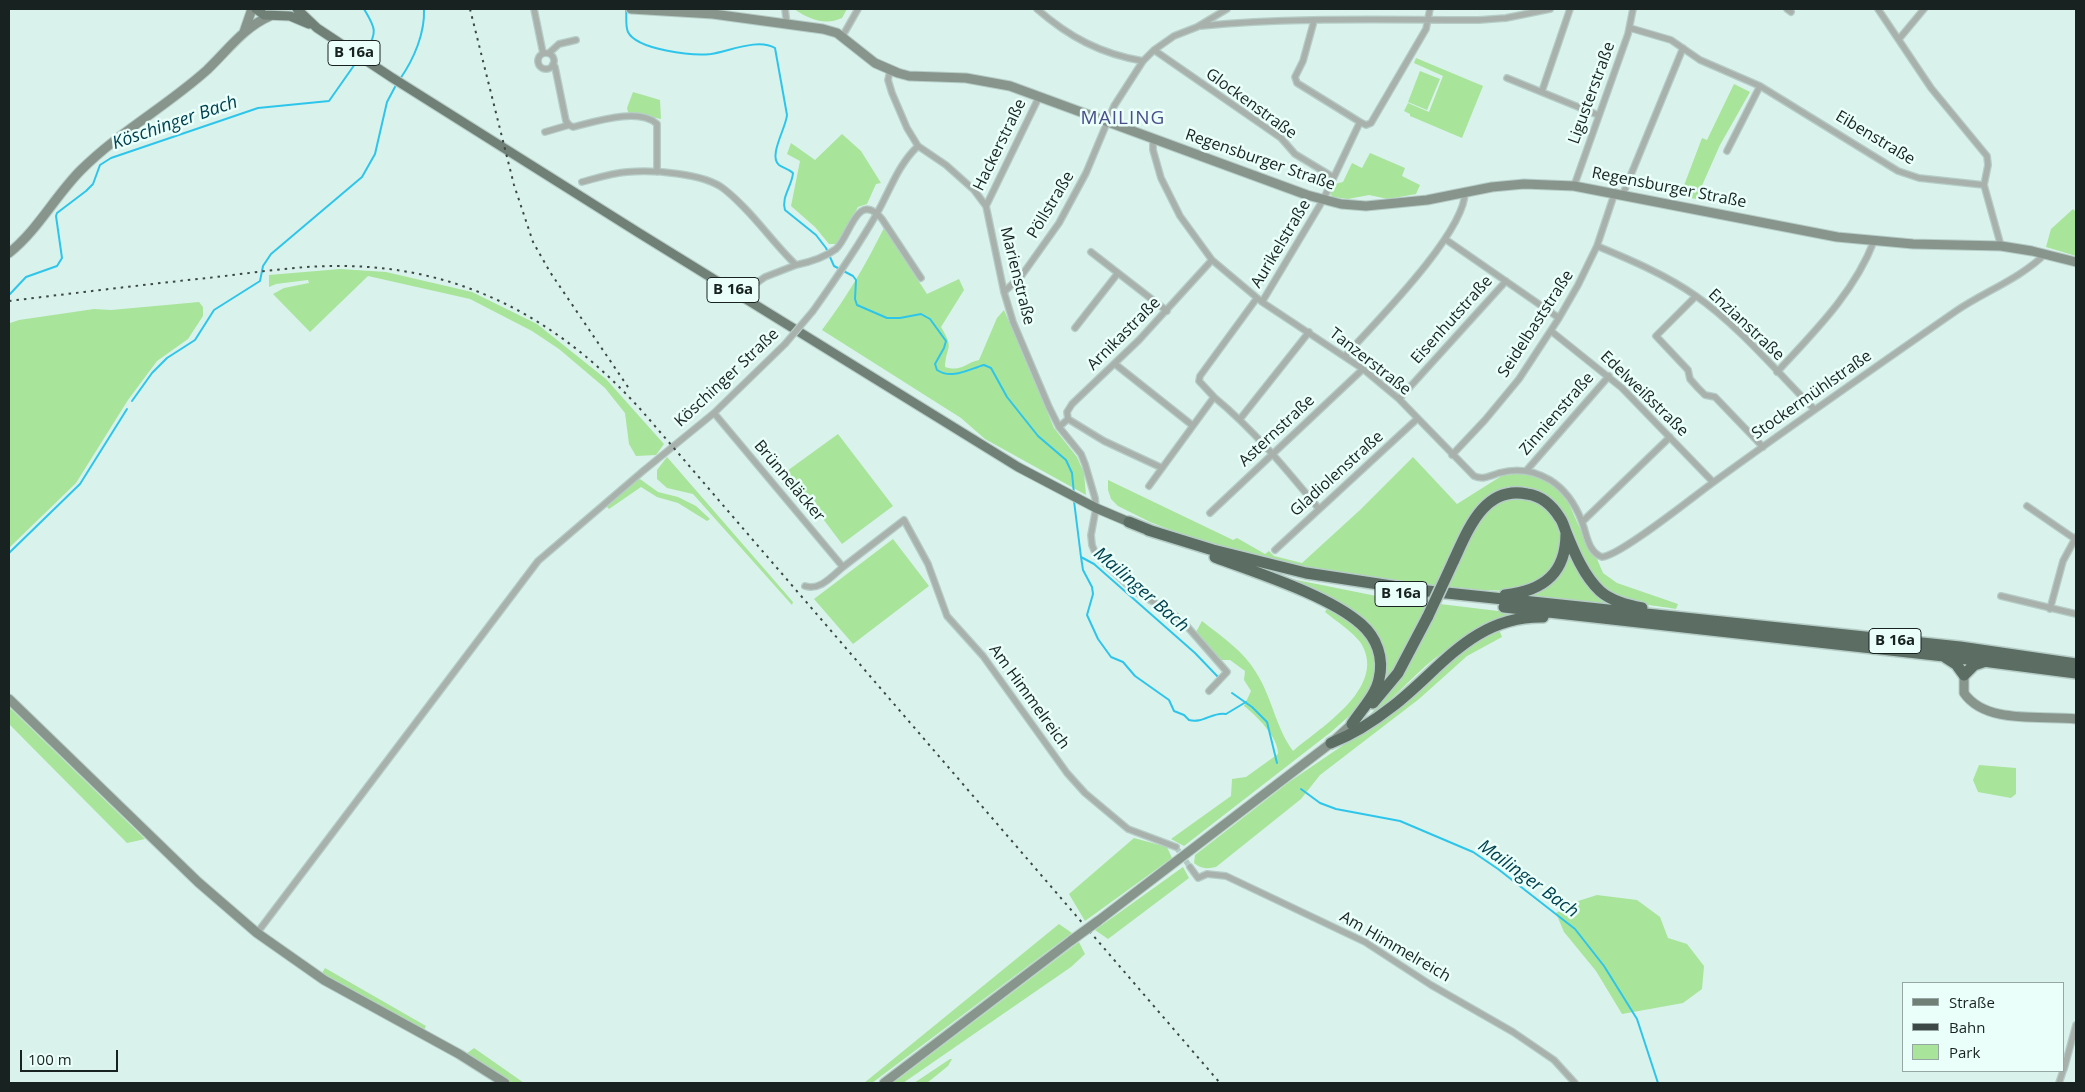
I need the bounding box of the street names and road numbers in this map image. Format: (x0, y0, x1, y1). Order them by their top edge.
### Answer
street label: Ligusterstraße (1565, 39, 1619, 147)
road number: B 16a (328, 40, 380, 66)
street label: Glockenstraße (1202, 65, 1300, 143)
street label: Hackerstraße (969, 96, 1031, 194)
street label: Eibenstraße (1832, 107, 1918, 169)
street label: Regensburger Straße (1182, 125, 1338, 195)
street label: Regensburger Straße (1590, 164, 1748, 212)
street label: Pöllstraße (1023, 168, 1079, 242)
street label: Aurikelstraße (1247, 196, 1315, 292)
street label: Marienstraße (996, 225, 1038, 327)
street label: Seidelbaststraße (1494, 267, 1578, 381)
street label: Eisenhutstraße (1407, 272, 1497, 368)
road number: B 16a (707, 278, 759, 302)
street label: Enzianstraße (1704, 285, 1788, 365)
street label: Arnikastraße (1083, 293, 1165, 375)
street label: Tanzerstraße (1325, 324, 1415, 400)
street label: Köschinger Straße (671, 325, 783, 431)
street label: Stockermühlstraße (1748, 346, 1876, 444)
street label: Edelweißstraße (1596, 347, 1692, 441)
street label: Zinnienstraße (1516, 369, 1598, 459)
street label: Asternstraße (1235, 391, 1319, 471)
street label: Gladiolenstraße (1287, 427, 1387, 521)
street label: Brünneläcker (750, 437, 828, 525)
road number: B 16a (1375, 582, 1427, 606)
road number: B 16a (1869, 628, 1921, 654)
street label: Am Himmelreich (985, 641, 1073, 753)
street label: Am Himmelreich (1336, 908, 1454, 986)

